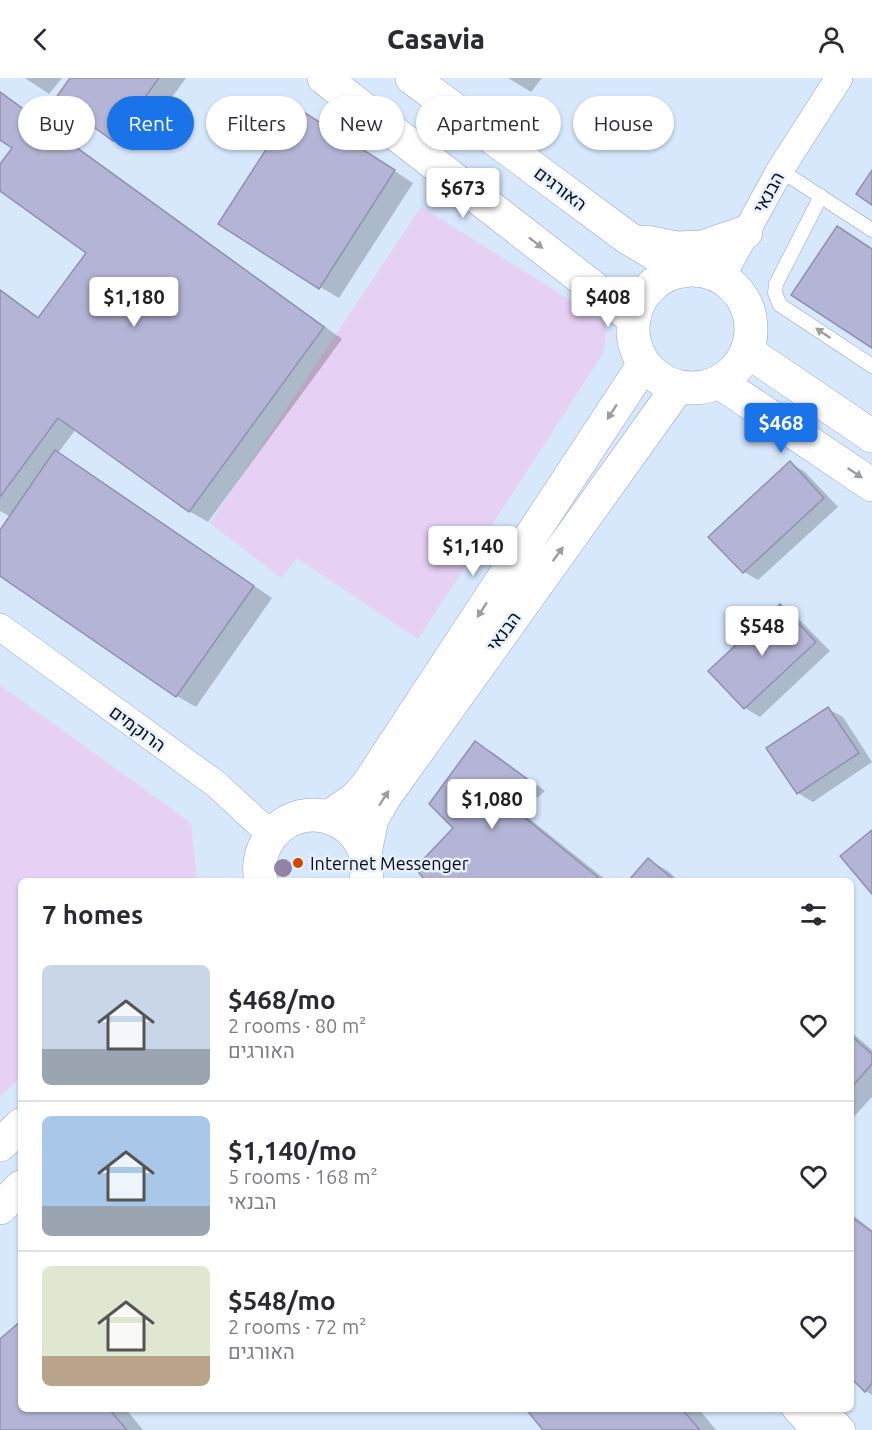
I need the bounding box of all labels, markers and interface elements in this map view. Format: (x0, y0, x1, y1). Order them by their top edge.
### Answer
icon: back (24, 23, 57, 56)
icon: person (815, 23, 848, 56)
text: Casavia (387, 24, 485, 54)
chip: Buy (18, 96, 95, 150)
chip: Rent (107, 96, 194, 150)
chip: Filters (206, 96, 307, 150)
chip: New (319, 96, 404, 150)
chip: Apartment (416, 96, 561, 150)
chip: House (573, 96, 674, 150)
street label: האורגים (531, 162, 591, 214)
pin: $673 (427, 168, 499, 219)
street label: הבנאי (749, 168, 787, 216)
text: $673 (440, 176, 486, 199)
one-way arrow (528, 237, 543, 249)
pin: $1,180 (85, 277, 183, 328)
pin: $408 (572, 277, 644, 328)
text: $1,180 (103, 285, 165, 308)
text: $408 (585, 285, 631, 308)
one-way arrow (816, 327, 832, 339)
pin: $468 (745, 403, 817, 454)
one-way arrow (606, 404, 618, 420)
text: $468 (758, 411, 804, 434)
one-way arrow (846, 467, 862, 479)
pin: $1,140 (424, 526, 522, 577)
text: $1,140 (442, 534, 504, 557)
one-way arrow (552, 547, 564, 563)
one-way arrow (476, 602, 487, 619)
pin: $548 (726, 606, 798, 657)
street label: הבנאי (482, 607, 524, 655)
text: $548 (739, 614, 785, 637)
street label: הרוקמים (106, 701, 170, 756)
pin: $1,080 (443, 779, 541, 830)
text: $1,080 (461, 787, 523, 810)
one-way arrow (378, 791, 390, 807)
place label: Internet Messenger (310, 853, 469, 873)
marker: Internet Messenger (291, 856, 305, 870)
icon: filters (797, 898, 830, 931)
text: 7 homes (42, 900, 143, 929)
text: $468/mo (228, 985, 336, 1014)
icon: home (90, 989, 162, 1061)
icon: heart (797, 1009, 830, 1042)
text: 2 rooms · 80 m² (228, 1014, 366, 1037)
text: האורגים (228, 1039, 295, 1062)
text: $1,140/mo (228, 1136, 357, 1165)
icon: home (90, 1140, 162, 1212)
icon: heart (797, 1160, 830, 1193)
text: 5 rooms · 168 m² (228, 1165, 378, 1188)
text: הבנאי (228, 1190, 276, 1213)
text: $548/mo (228, 1286, 336, 1315)
icon: home (90, 1290, 162, 1362)
icon: heart (797, 1310, 830, 1343)
text: 2 rooms · 72 m² (228, 1315, 366, 1338)
text: האורגים (228, 1340, 295, 1363)

